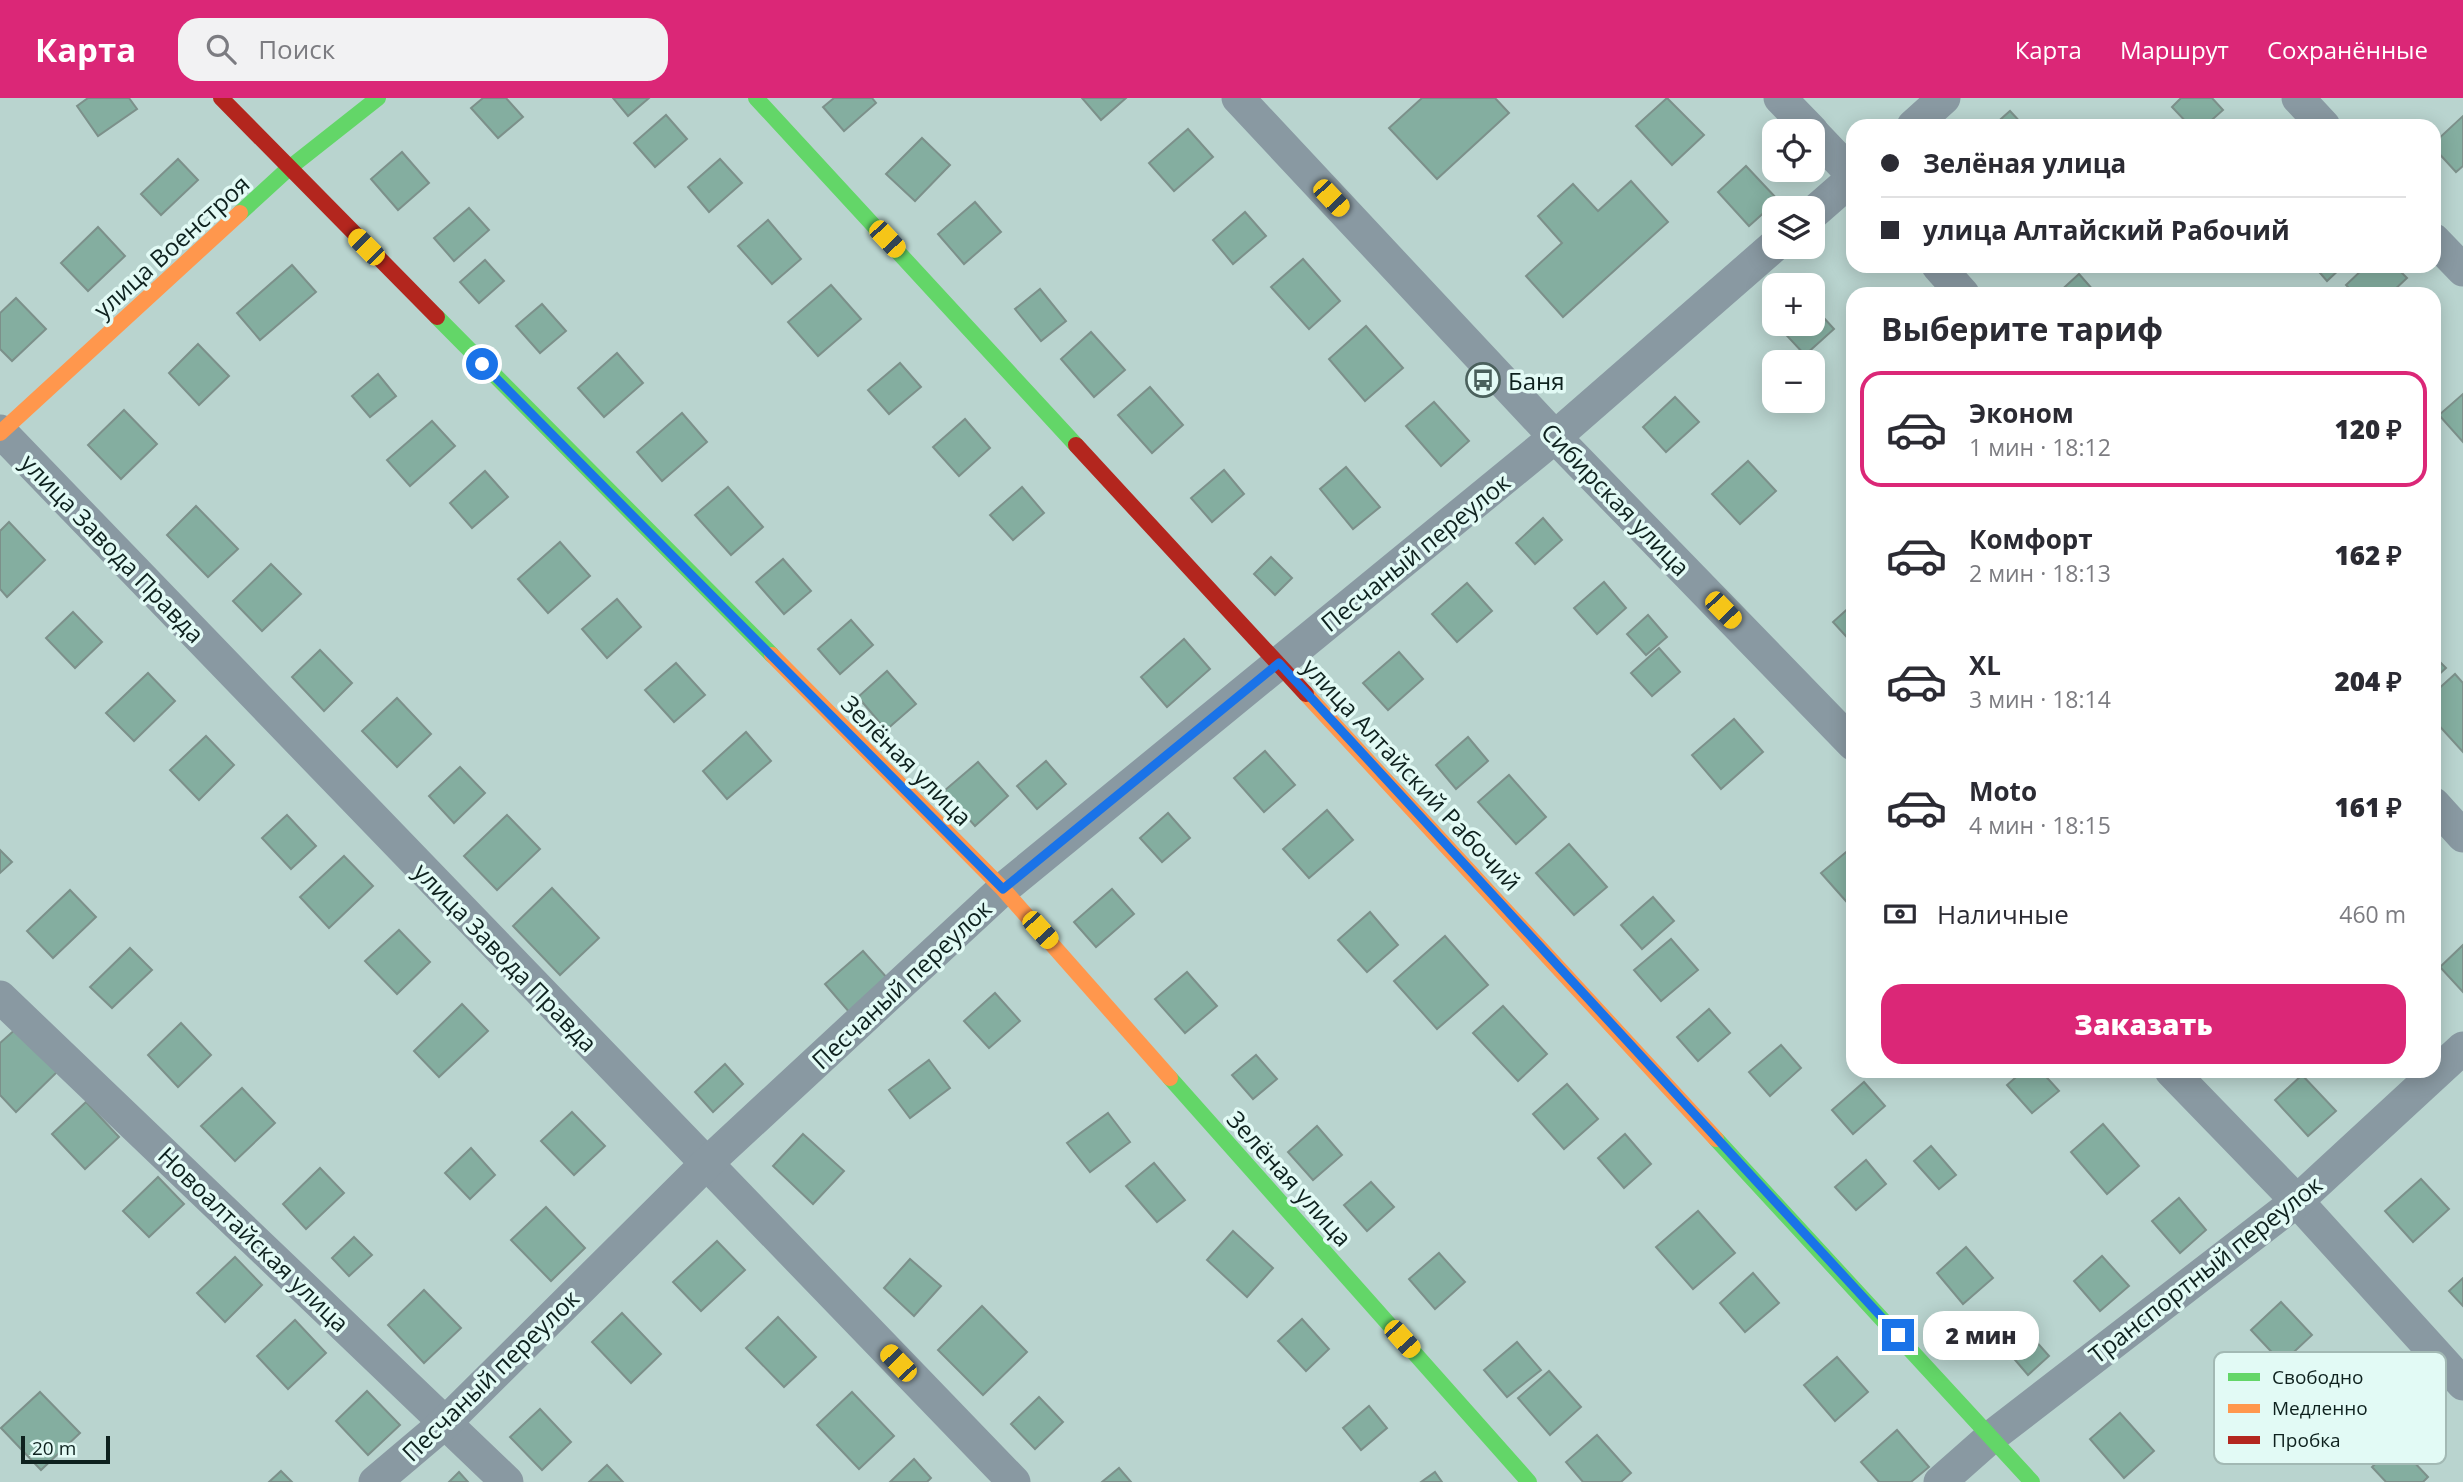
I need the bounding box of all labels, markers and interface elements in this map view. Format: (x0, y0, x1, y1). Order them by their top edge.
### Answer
search box (178, 18, 668, 81)
text: Карта (35, 27, 136, 72)
icon: search (202, 30, 240, 68)
text: Поиск (258, 31, 335, 67)
text: Карта (2015, 33, 2082, 66)
text: Маршрут (2120, 33, 2229, 66)
text: Сохранённые (2267, 33, 2428, 66)
map controls (1762, 119, 1825, 413)
button: locate (1762, 119, 1825, 182)
text: Зелёная улица (1923, 145, 2126, 181)
street label: улица Военстроя (86, 167, 256, 325)
car (1309, 175, 1354, 221)
button: layers (1762, 196, 1825, 259)
text: улица Алтайский Рабочий (1923, 212, 2290, 248)
car (865, 216, 910, 262)
car (344, 225, 389, 269)
button: + (1762, 273, 1825, 336)
text: Выберите тариф (1881, 307, 2163, 350)
route start (466, 348, 498, 380)
button: − (1762, 350, 1825, 413)
bus stop icon: Баня (1464, 361, 1502, 399)
place label: Баня (1508, 364, 1565, 397)
text: Эконом (1969, 395, 2074, 431)
icon: car (1885, 398, 1948, 461)
text: 120 ₽ (2334, 411, 2402, 447)
street label: Сибирская улица (1534, 415, 1698, 583)
text: 1 мин · 18:12 (1969, 431, 2111, 463)
street label: улица Завода Правда (14, 446, 212, 650)
street label: Песчаный переулок (1313, 465, 1517, 639)
text: Комфорт (1969, 521, 2093, 557)
icon: car (1885, 524, 1948, 587)
text: 162 ₽ (2334, 537, 2402, 573)
text: 2 мин · 18:13 (1969, 557, 2111, 589)
car (1701, 588, 1746, 632)
text: XL (1969, 647, 2001, 683)
icon: car (1885, 650, 1948, 713)
street label: улица Алтайский Рабочий (1295, 651, 1529, 897)
text: 204 ₽ (2334, 663, 2402, 699)
text: 3 мин · 18:14 (1969, 683, 2111, 715)
street label: Зелёная улица (834, 687, 980, 833)
text: Moto (1969, 773, 2037, 809)
icon: car (1885, 776, 1948, 839)
text: 161 ₽ (2334, 789, 2402, 825)
text: 4 мин · 18:15 (1969, 809, 2111, 841)
street label: улица Завода Правда (407, 855, 605, 1059)
street label: Песчаный переулок (804, 892, 998, 1076)
icon: cash (1881, 895, 1919, 933)
text: Наличные (1937, 896, 2069, 932)
text: 460 m (2339, 898, 2406, 930)
car (1019, 907, 1062, 953)
button: Заказать (1881, 984, 2406, 1064)
street label: Зелёная улица (1220, 1103, 1360, 1253)
street label: Новоалтайская улица (151, 1139, 357, 1339)
street label: Транспортный переулок (2082, 1167, 2329, 1370)
street label: Песчаный переулок (394, 1281, 586, 1468)
callout: 2 мин (1923, 1310, 2038, 1360)
car (1381, 1316, 1424, 1362)
route end (1882, 1319, 1914, 1351)
text: 2 мин (1946, 1319, 2016, 1351)
car (876, 1341, 921, 1385)
legend (2214, 1352, 2446, 1464)
text: Свободно (2272, 1364, 2363, 1390)
text: Медленно (2272, 1395, 2368, 1421)
text: Пробка (2272, 1427, 2341, 1453)
scale bar (21, 1433, 110, 1465)
text: 20 m (32, 1435, 76, 1461)

